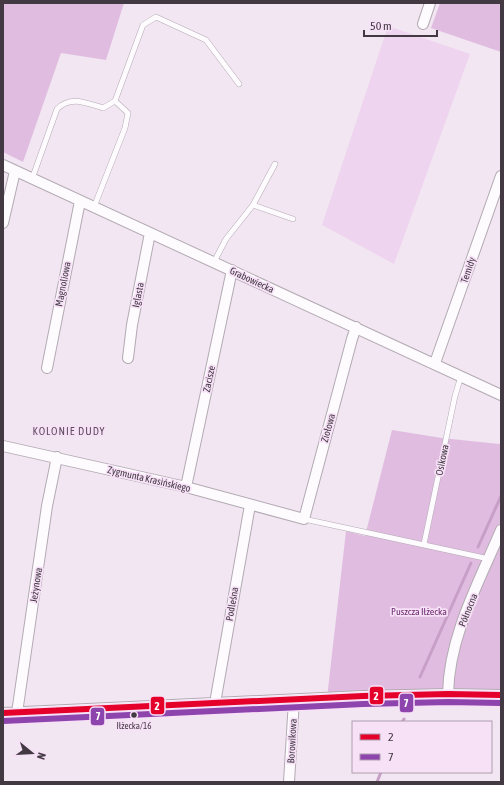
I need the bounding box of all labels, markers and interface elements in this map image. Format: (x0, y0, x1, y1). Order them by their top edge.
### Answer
scale bar (364, 12, 437, 38)
text: 50 m (370, 19, 392, 33)
street label: Temidy (458, 256, 478, 284)
street label: Magnoliowa (53, 260, 73, 307)
street label: Grabowiecka (228, 265, 276, 295)
street label: Iglasta (130, 281, 146, 308)
street label: Zacisze (201, 364, 217, 393)
street label: Ziołowa (319, 412, 337, 444)
district label: KOLONIE DUDY (33, 425, 105, 437)
street label: Osikowa (433, 443, 451, 476)
street label: Zygmunta Krasińskiego (106, 464, 192, 494)
street label: Jeżynowa (28, 566, 44, 603)
street label: Podleśna (224, 586, 240, 622)
street label: Północna (456, 591, 480, 628)
park label: Puszcza Iłżecka (391, 606, 447, 617)
line badge: 2 (369, 686, 384, 705)
text: 2 (373, 690, 379, 702)
line badge: 7 (399, 693, 414, 713)
line badge: 2 (150, 696, 165, 715)
text: 7 (403, 697, 409, 709)
text: 2 (154, 700, 160, 712)
line badge: 7 (90, 707, 105, 726)
text: 7 (95, 710, 101, 722)
marker: Iłżecka/16 (129, 710, 139, 720)
street label: Borowikowa (285, 718, 299, 764)
place label: Iłżecka/16 (117, 721, 151, 731)
legend (352, 721, 492, 773)
text: 2 (388, 730, 394, 744)
north arrow (12, 733, 52, 773)
text: 7 (388, 750, 394, 764)
text: N (35, 751, 48, 761)

